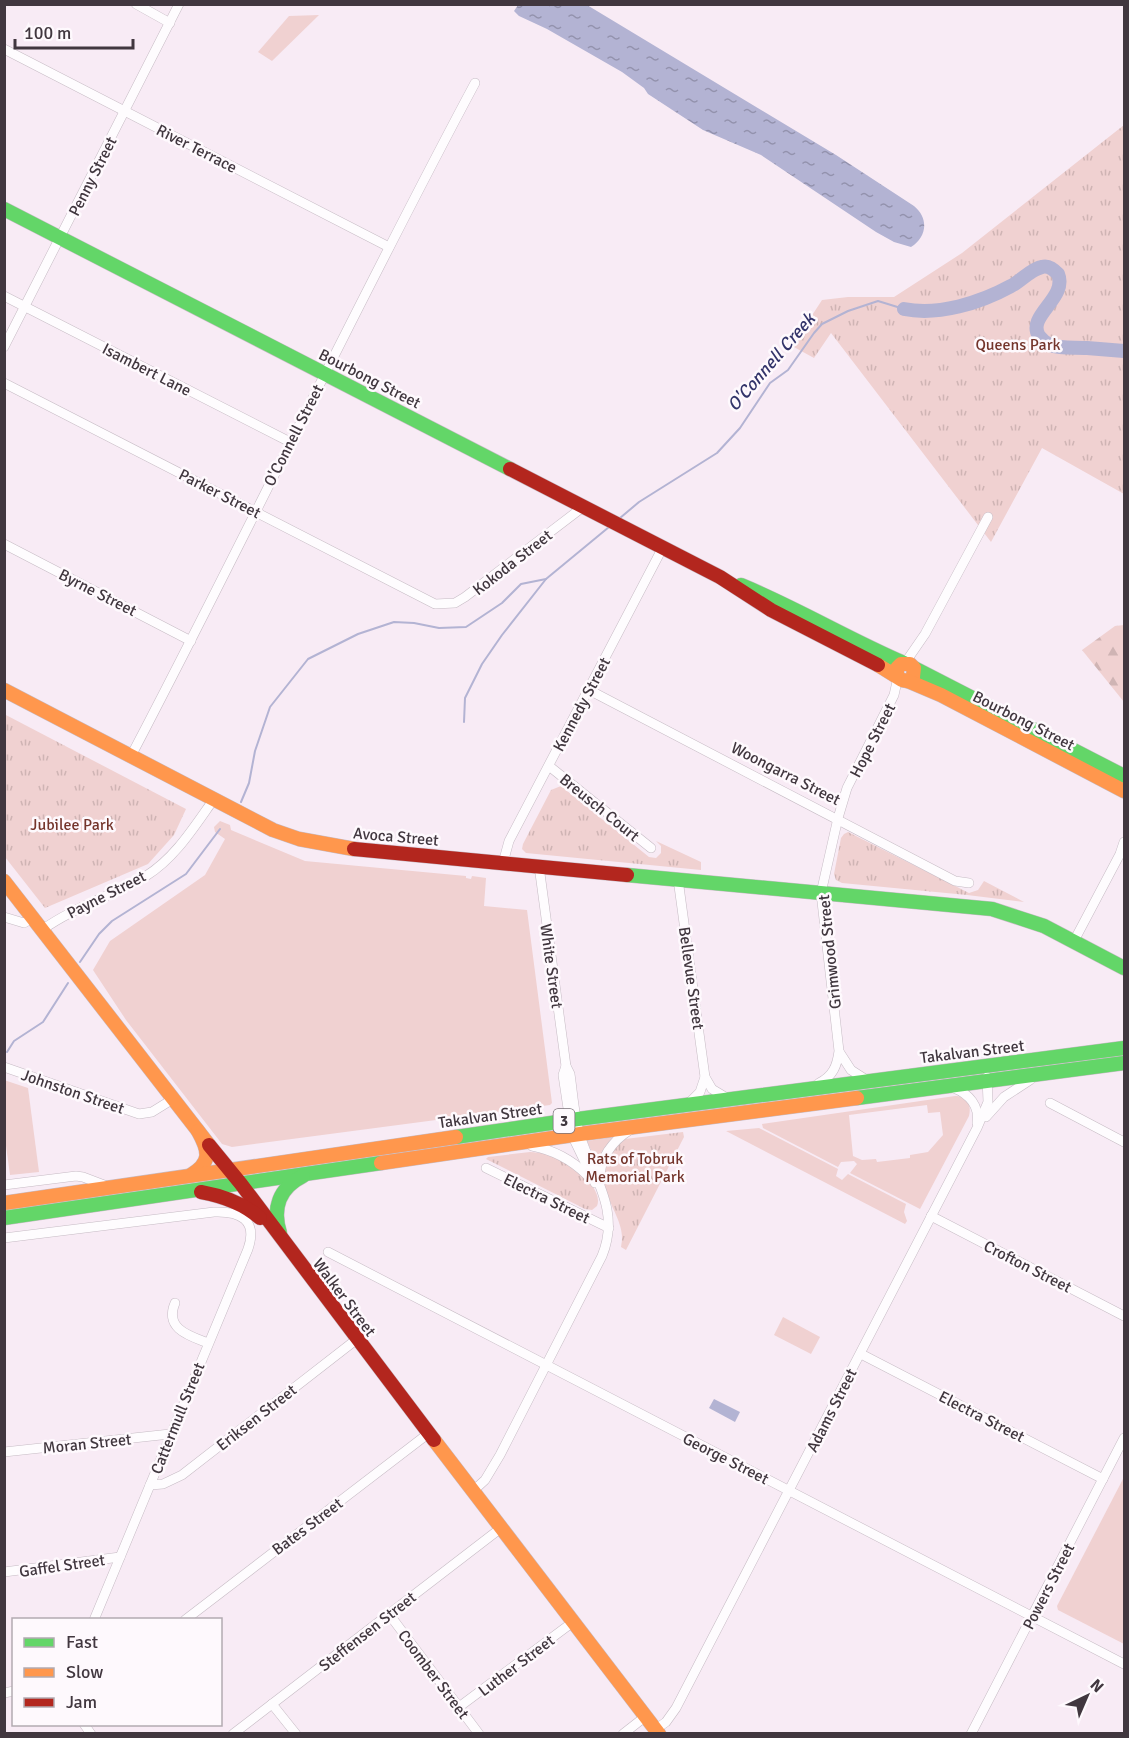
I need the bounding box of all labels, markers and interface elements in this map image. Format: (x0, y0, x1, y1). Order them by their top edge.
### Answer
scale bar (15, 12, 134, 50)
text: 100 m (24, 22, 71, 44)
street label: River Terrace (153, 120, 240, 178)
street label: Penny Street (64, 133, 122, 220)
water label: O'Connell Creek (722, 307, 821, 416)
park label: Queens Park (975, 335, 1061, 355)
street label: Isambert Lane (99, 339, 194, 401)
street label: Bourbong Street (315, 345, 424, 413)
street label: O'Connell Street (260, 381, 328, 490)
street label: Parker Street (175, 465, 264, 523)
street label: Kokoda Street (469, 525, 557, 600)
street label: Byrne Street (55, 565, 140, 621)
street label: Kennedy Street (549, 654, 615, 755)
street label: Bourbong Street (969, 687, 1078, 755)
street label: Hope Street (846, 700, 900, 781)
street label: Woongarra Street (728, 738, 844, 810)
street label: Breusch Court (555, 769, 644, 846)
park label: Jubilee Park (30, 815, 114, 835)
street label: Avoca Street (352, 823, 440, 851)
street label: Payne Street (64, 866, 150, 923)
street label: Grimwood Street (814, 893, 846, 1010)
street label: White Street (535, 923, 567, 1010)
street label: Bellevue Street (674, 925, 708, 1031)
street label: Takalvan Street (919, 1036, 1026, 1068)
street label: Johnston Street (19, 1065, 127, 1119)
street label: Takalvan Street (437, 1099, 544, 1133)
road number: 3 (554, 1109, 574, 1133)
park label: Rats of Tobruk Memorial Park (585, 1149, 685, 1187)
street label: Electra Street (500, 1169, 593, 1229)
street label: Crofton Street (980, 1236, 1075, 1298)
street label: Walker Street (308, 1255, 380, 1341)
street label: Cattermull Street (146, 1359, 210, 1477)
street label: Adams Street (802, 1365, 862, 1456)
street label: Eriksen Street (212, 1380, 301, 1455)
street label: Electra Street (935, 1387, 1028, 1447)
street label: Moran Street (42, 1429, 133, 1459)
street label: George Street (679, 1429, 772, 1489)
street label: Bates Street (268, 1494, 347, 1560)
street label: Powers Street (1019, 1540, 1079, 1633)
street label: Gaffel Street (18, 1550, 107, 1582)
street label: Steffensen Street (315, 1587, 421, 1676)
legend (12, 1618, 222, 1726)
street label: Coomber Street (393, 1626, 473, 1723)
street label: Luther Street (475, 1630, 559, 1701)
text: Fast (66, 1631, 98, 1653)
text: Slow (66, 1661, 103, 1683)
north arrow (1057, 1666, 1117, 1726)
text: N (1086, 1675, 1108, 1697)
text: Jam (66, 1691, 97, 1713)

